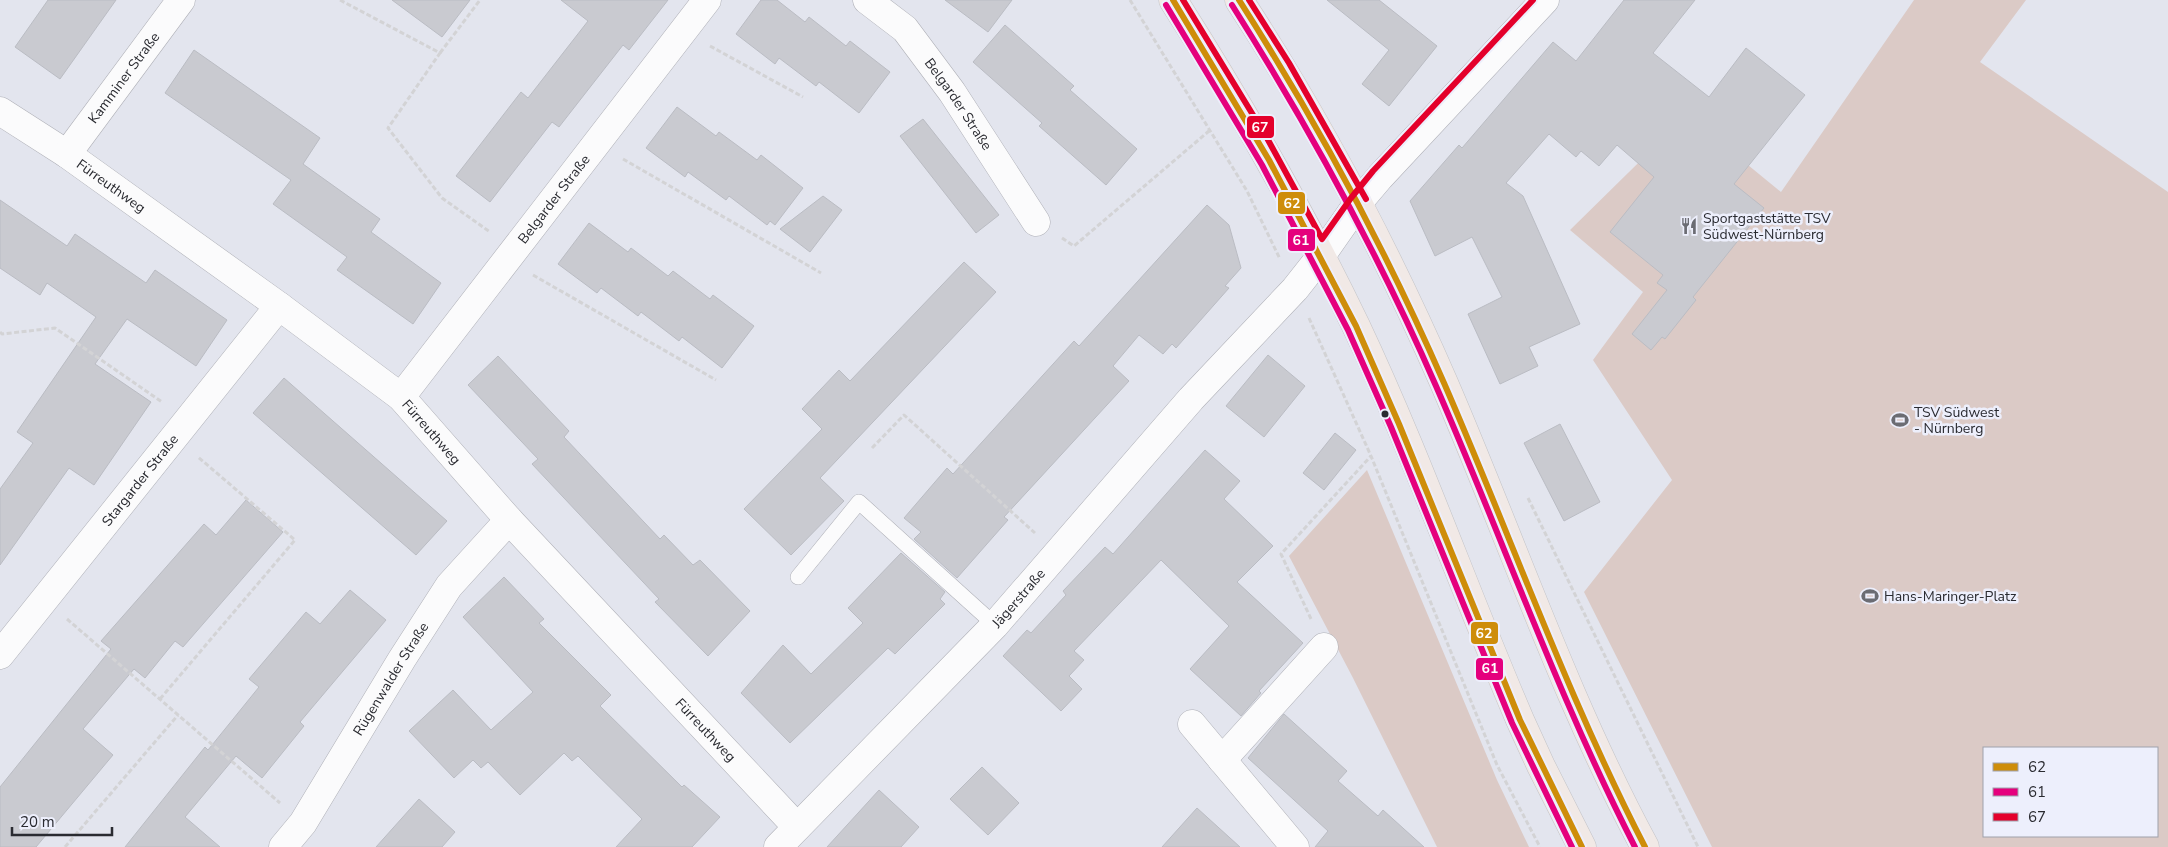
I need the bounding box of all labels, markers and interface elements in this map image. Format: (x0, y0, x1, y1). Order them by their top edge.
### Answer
street label: Kamminer Straße (84, 28, 164, 128)
street label: Belgarder Straße (920, 54, 996, 154)
line badge: 67 (1246, 115, 1275, 139)
text: 67 (1252, 118, 1268, 137)
street label: Belgarder Straße (514, 151, 594, 248)
street label: Fürreuthweg (73, 155, 149, 217)
line badge: 62 (1277, 191, 1306, 215)
text: 62 (1284, 194, 1300, 213)
place label: Sportgaststätte TSV Südwest-Nürnberg (1703, 209, 1831, 244)
restaurant icon: Sportgaststätte TSV Südwest-Nürnberg (1679, 216, 1699, 236)
line badge: 61 (1287, 228, 1316, 252)
text: 61 (1293, 231, 1309, 250)
street label: Fürreuthweg (397, 396, 465, 469)
place label: TSV Südwest - Nürnberg (1914, 403, 1999, 438)
unlabelled marker (1380, 409, 1390, 419)
sports icon: TSV Südwest - Nürnberg (1890, 410, 1910, 430)
street label: Stargarder Straße (98, 430, 183, 530)
street label: Jägerstraße (987, 565, 1050, 633)
sports icon: Hans-Maringer-Platz (1860, 586, 1880, 606)
place label: Hans-Maringer-Platz (1884, 587, 2017, 606)
street label: Rügenwalder Straße (349, 619, 433, 739)
line badge: 62 (1470, 621, 1499, 645)
text: 62 (1476, 624, 1492, 643)
line badge: 61 (1475, 657, 1504, 681)
text: 61 (1482, 659, 1498, 678)
street label: Fürreuthweg (671, 694, 740, 766)
legend (1983, 747, 2158, 837)
text: 62 (2028, 757, 2046, 777)
text: 61 (2028, 782, 2046, 802)
scale bar (12, 804, 112, 836)
text: 67 (2028, 807, 2046, 827)
text: 20 m (20, 812, 55, 832)

